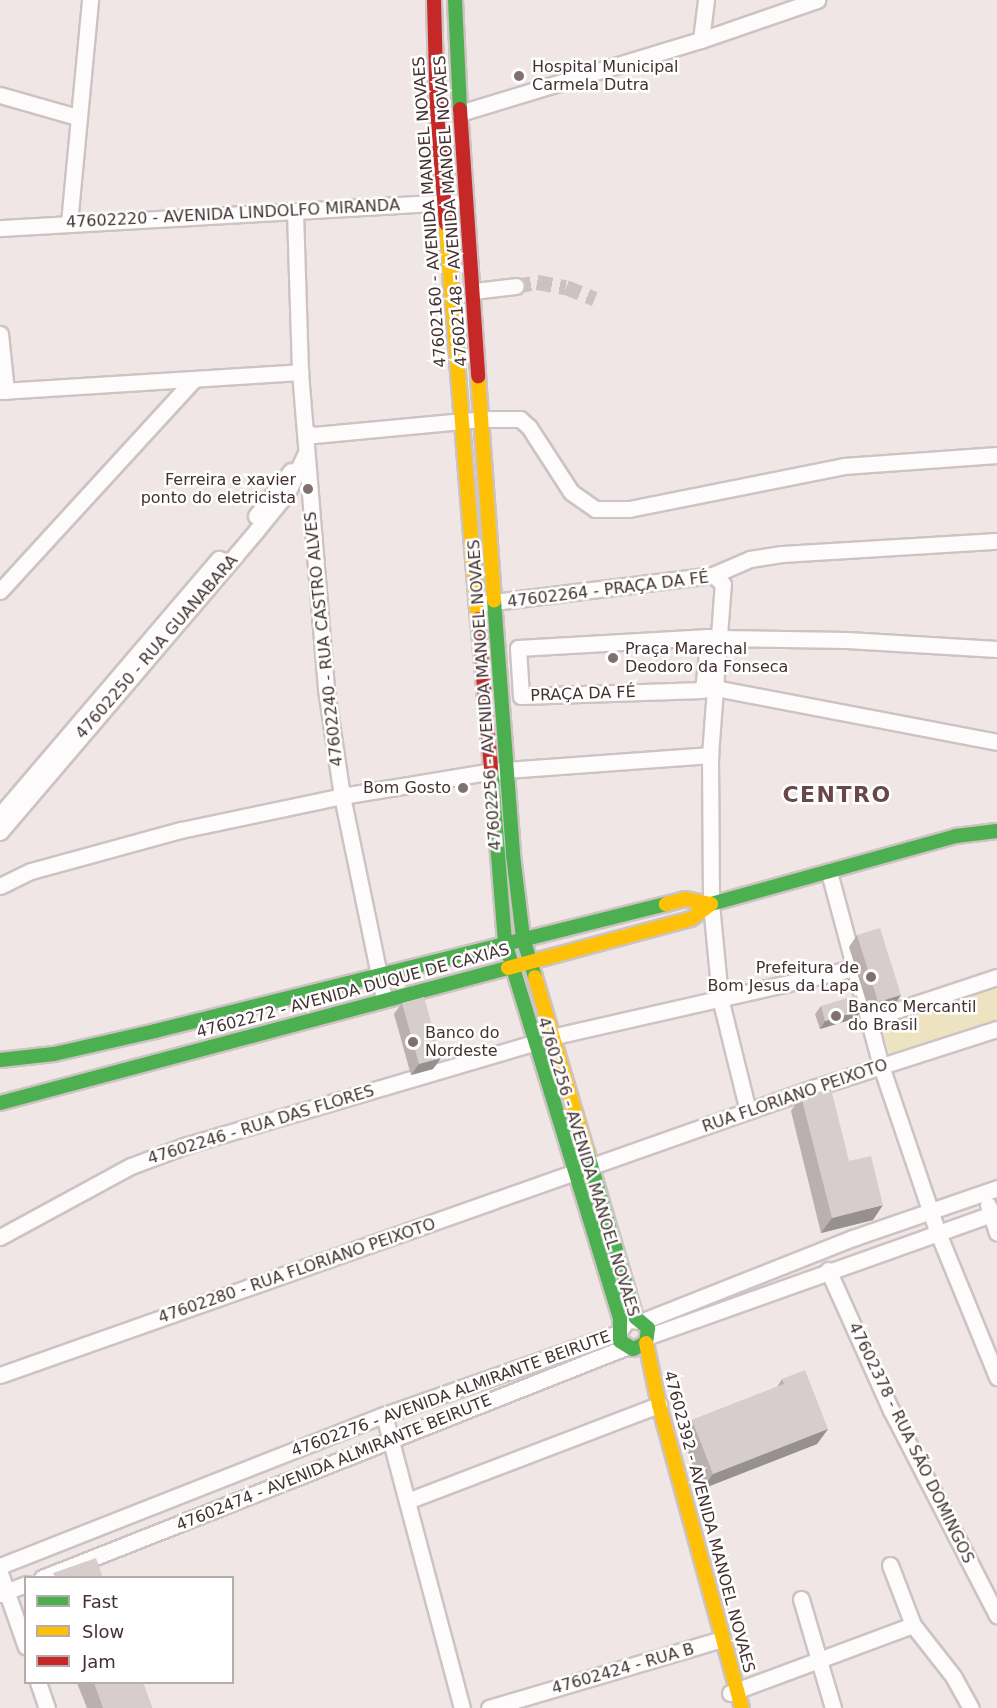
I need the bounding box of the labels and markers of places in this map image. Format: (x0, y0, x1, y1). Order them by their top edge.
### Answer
place label: Hospital Municipal Carmela Dutra (532, 57, 679, 95)
marker: Hospital Municipal Carmela Dutra (510, 67, 528, 85)
place label: Ferreira e xavier ponto do eletricista (141, 470, 296, 508)
marker: Ferreira e xavier ponto do eletricista (301, 482, 315, 496)
place label: Praça Marechal Deodoro da Fonseca (625, 639, 788, 677)
marker: Praça Marechal Deodoro da Fonseca (606, 651, 620, 665)
place label: Bom Gosto (363, 778, 451, 798)
marker: Bom Gosto (456, 781, 470, 795)
place label: Prefeitura de Bom Jesus da Lapa (707, 958, 859, 996)
marker: Prefeitura de Bom Jesus da Lapa (864, 970, 878, 984)
place label: Banco Mercantil do Brasil (848, 997, 976, 1035)
marker: Banco Mercantil do Brasil (829, 1009, 843, 1023)
place label: Banco do Nordeste (425, 1023, 500, 1061)
marker: Banco do Nordeste (406, 1035, 420, 1049)

